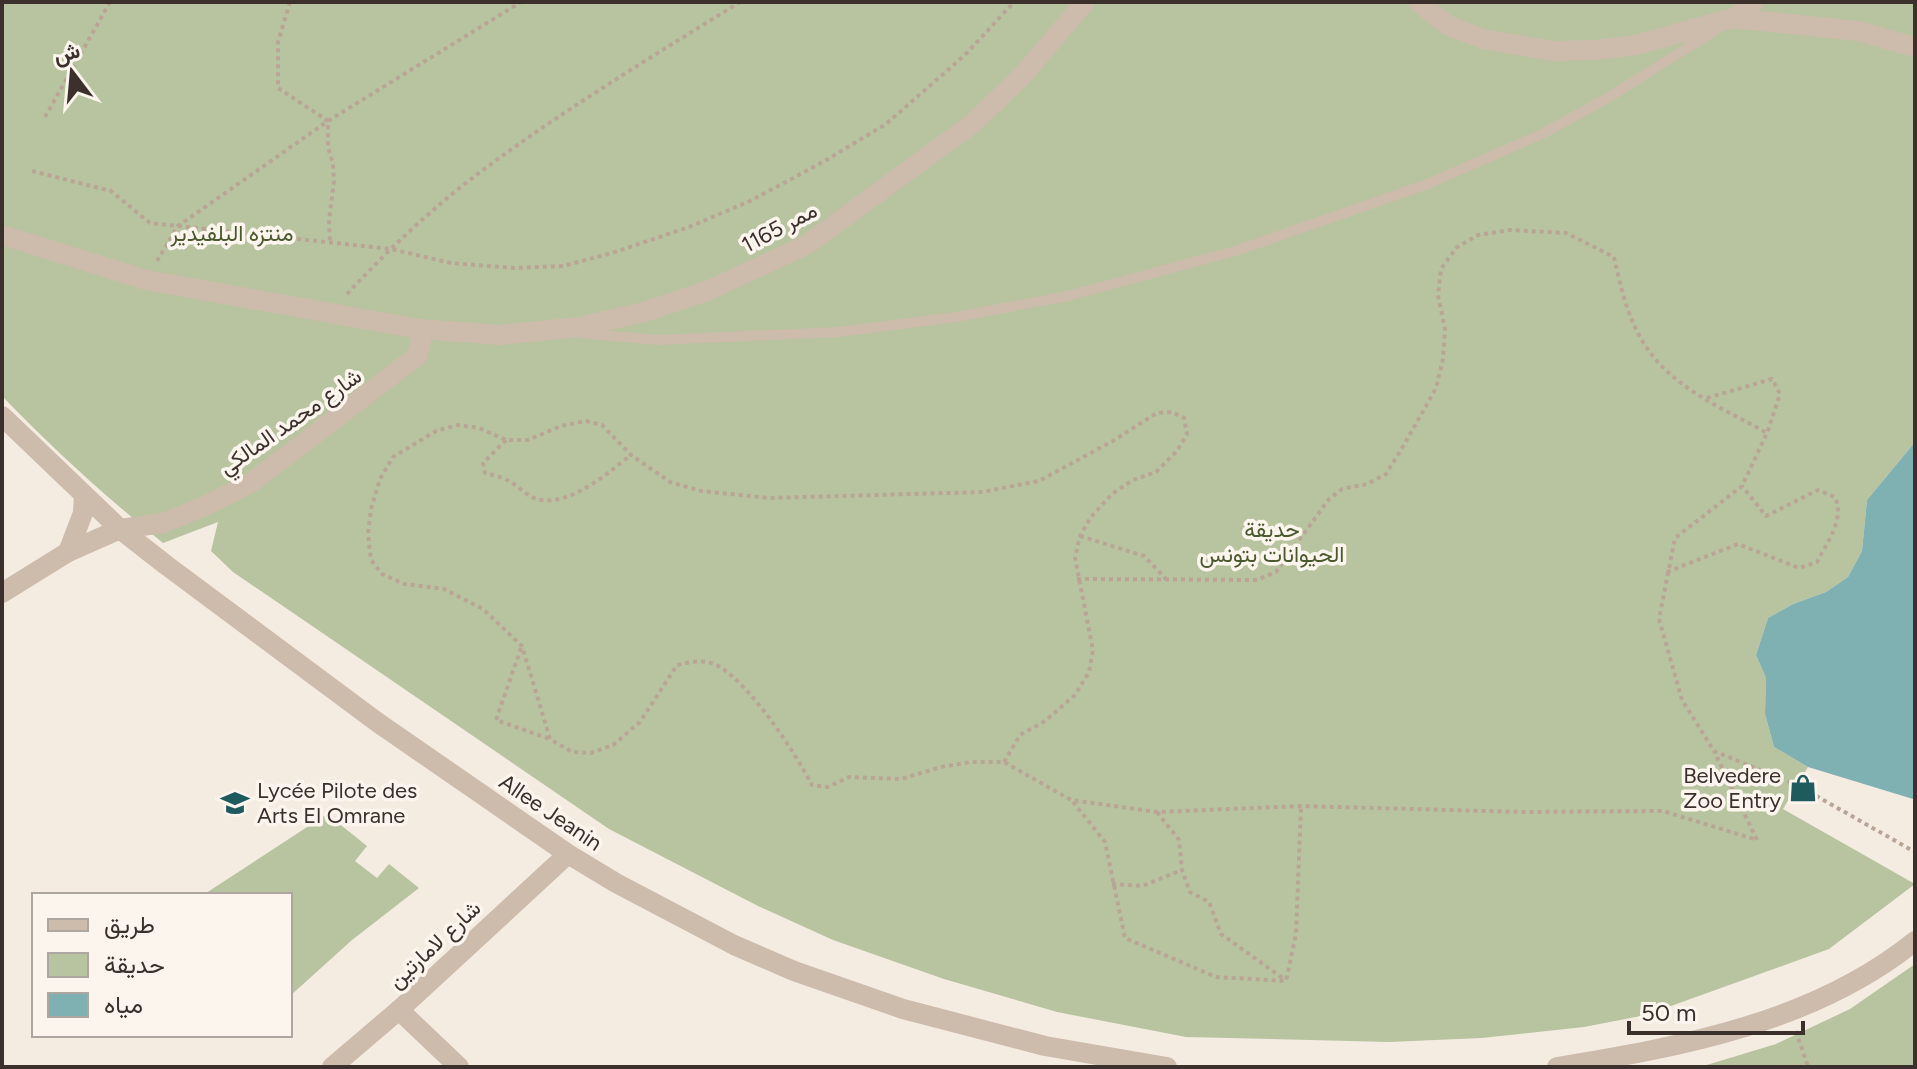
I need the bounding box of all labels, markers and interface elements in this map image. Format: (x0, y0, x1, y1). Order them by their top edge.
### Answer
north arrow (32, 32, 112, 112)
text: ش (50, 37, 83, 70)
street label: ممر 1165 (737, 196, 822, 259)
park label: منتزه البلفيدير (170, 220, 293, 247)
street label: شارع محمد المالكي (214, 362, 370, 485)
park label: حديقة الحيوانات بتونس (1200, 516, 1344, 568)
place label: Belvedere Zoo Entry (1683, 762, 1781, 814)
street label: Allee Jeanin (494, 768, 607, 857)
shop icon: Belvedere Zoo Entry (1788, 773, 1818, 803)
place label: Lycée Pilote des Arts El Omrane (257, 777, 417, 829)
school or university icon: Lycée Pilote des Arts El Omrane (220, 788, 250, 818)
legend (32, 893, 292, 1037)
street label: شارع لامارتين (382, 895, 487, 995)
text: طريق (104, 910, 155, 940)
text: حديقة (104, 950, 165, 979)
scale bar (1629, 985, 1803, 1035)
text: مياه (104, 990, 143, 1019)
text: 50 m (1641, 998, 1697, 1027)

